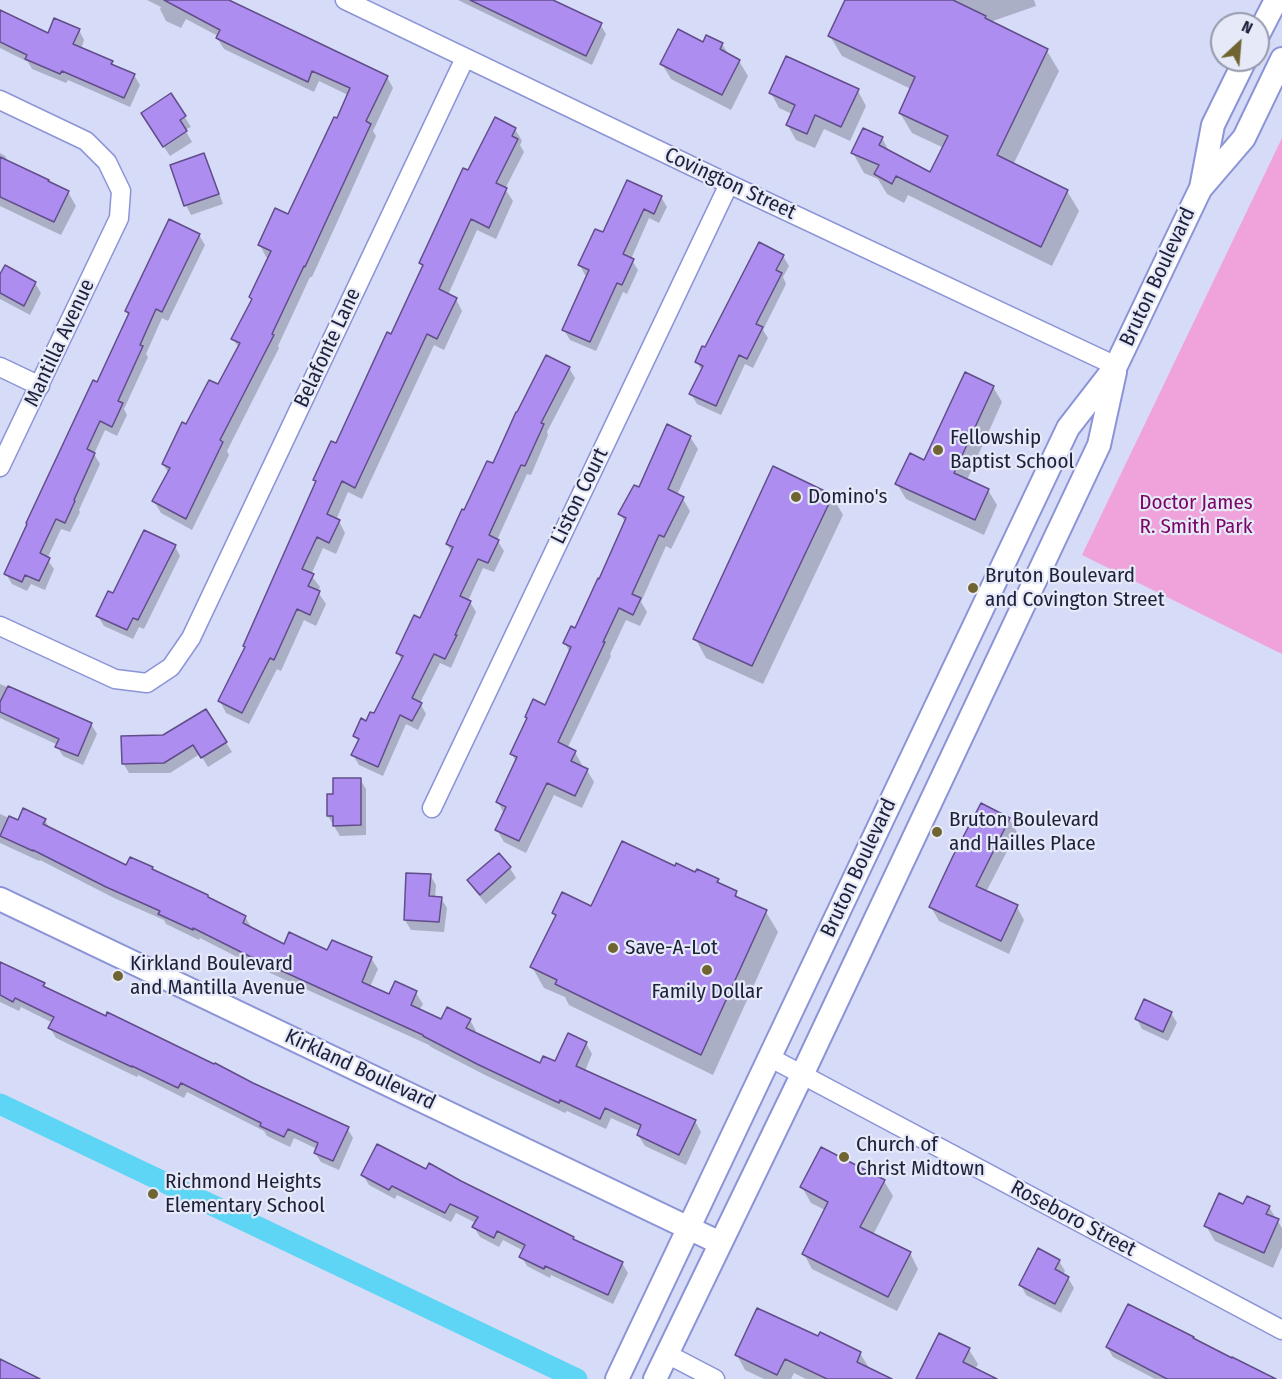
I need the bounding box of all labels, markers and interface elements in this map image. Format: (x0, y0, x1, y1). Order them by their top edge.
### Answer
north arrow (1210, 12, 1270, 72)
text: N (1239, 17, 1256, 38)
street label: Covington Street (660, 143, 800, 225)
street label: Bruton Boulevard (1115, 204, 1201, 350)
street label: Mantilla Avenue (19, 275, 101, 411)
street label: Belafonte Lane (289, 284, 367, 412)
place label: Fellowship Baptist School (950, 425, 1074, 475)
marker: Fellowship Baptist School (931, 443, 945, 457)
street label: Liston Court (546, 444, 614, 548)
place label: Domino's (808, 484, 888, 510)
marker: Domino's (789, 490, 803, 504)
park label: Doctor James R. Smith Park (1139, 490, 1253, 540)
place label: Bruton Boulevard and Covington Street (985, 563, 1165, 613)
marker: Bruton Boulevard and Covington Street (966, 581, 980, 595)
street label: Bruton Boulevard (816, 795, 902, 941)
place label: Bruton Boulevard and Hailles Place (949, 807, 1099, 857)
marker: Bruton Boulevard and Hailles Place (930, 825, 944, 839)
place label: Save-A-Lot (625, 935, 718, 961)
marker: Save-A-Lot (606, 941, 620, 955)
place label: Kirkland Boulevard and Mantilla Avenue (130, 951, 305, 1001)
marker: Family Dollar (700, 963, 714, 977)
marker: Kirkland Boulevard and Mantilla Avenue (111, 969, 125, 983)
place label: Family Dollar (651, 979, 763, 1005)
street label: Kirkland Boulevard (281, 1024, 439, 1116)
place label: Church of Christ Midtown (856, 1132, 985, 1182)
marker: Church of Christ Midtown (837, 1150, 851, 1164)
place label: Richmond Heights Elementary School (165, 1169, 325, 1219)
street label: Roseboro Street (1006, 1175, 1140, 1263)
marker: Richmond Heights Elementary School (146, 1187, 160, 1201)

